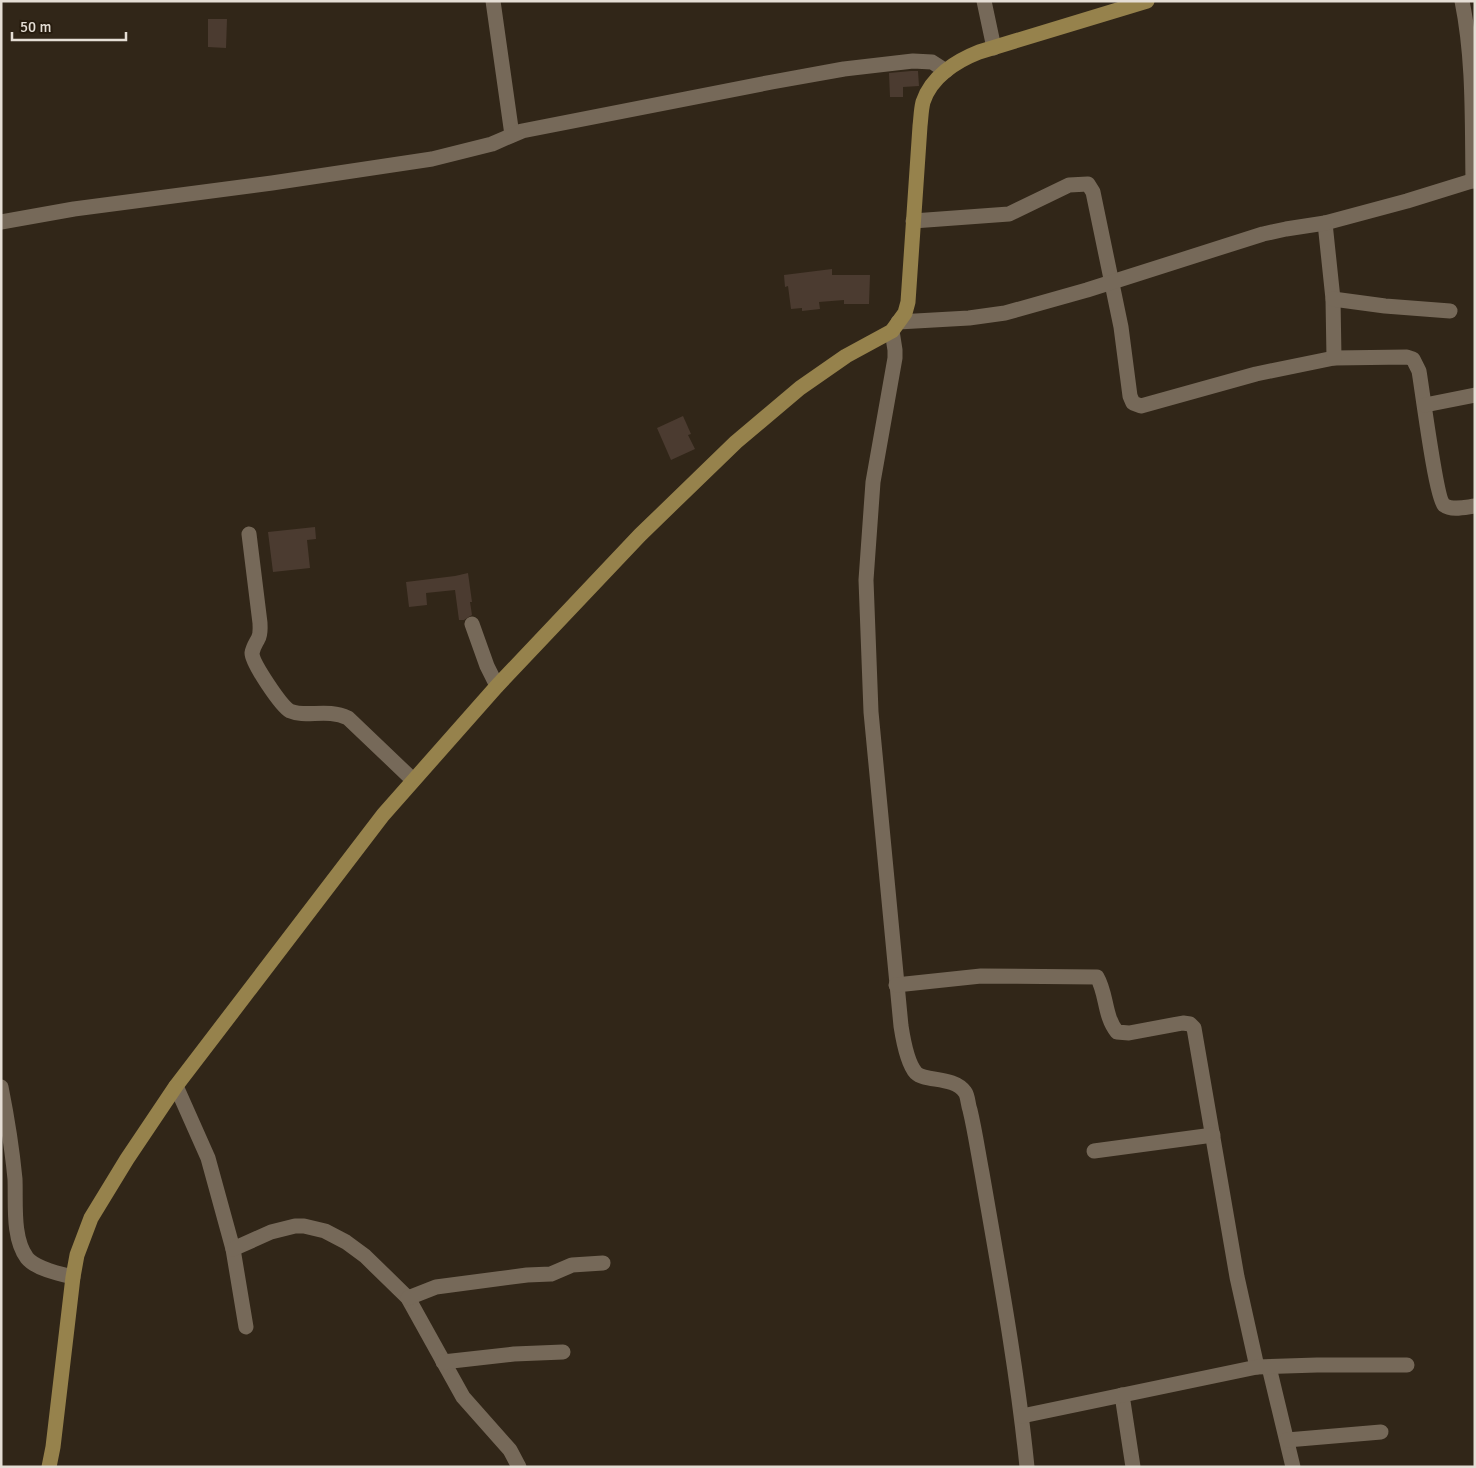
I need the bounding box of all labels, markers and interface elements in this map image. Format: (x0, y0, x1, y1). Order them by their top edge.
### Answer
scale bar (12, 10, 126, 42)
text: 50 m (20, 18, 51, 36)

